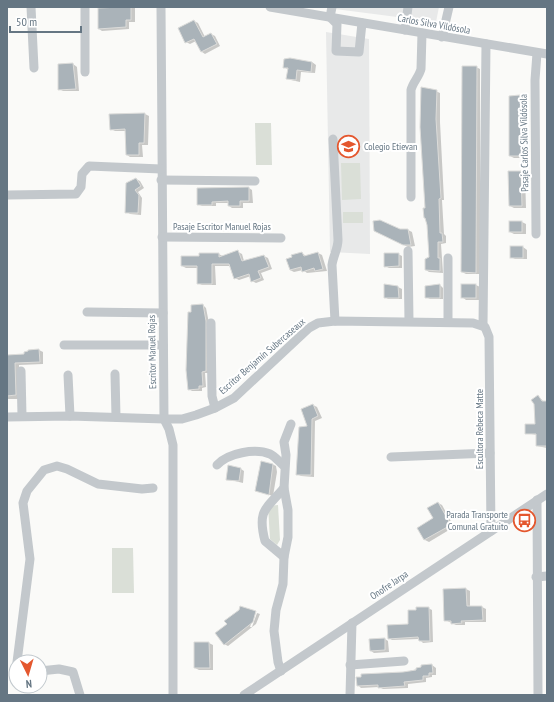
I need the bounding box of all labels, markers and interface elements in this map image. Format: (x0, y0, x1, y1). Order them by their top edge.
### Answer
scale bar (10, 8, 81, 34)
street label: Carlos Silva Vildósola (397, 11, 471, 37)
text: 50 m (16, 14, 37, 29)
street label: Pasaje Carlos Silva Vildósola (517, 94, 531, 192)
school or university icon: Colegio Etievan (336, 133, 362, 159)
place label: Colegio Etievan (364, 140, 417, 153)
street label: Pasaje Escritor Manuel Rojas (173, 220, 272, 233)
street label: Escritor Manuel Rojas (145, 314, 159, 389)
street label: Escritor Benjamín Subercaseaux (216, 315, 308, 397)
street label: Escultora Rebeca Matte (473, 389, 486, 469)
bus stop icon: Parada Transporte Comunal Gratuito (511, 507, 537, 533)
place label: Parada Transporte Comunal Gratuito (446, 508, 508, 533)
street label: Onofre Jarpa (367, 568, 411, 602)
north arrow (8, 654, 48, 694)
text: N (25, 677, 32, 691)

